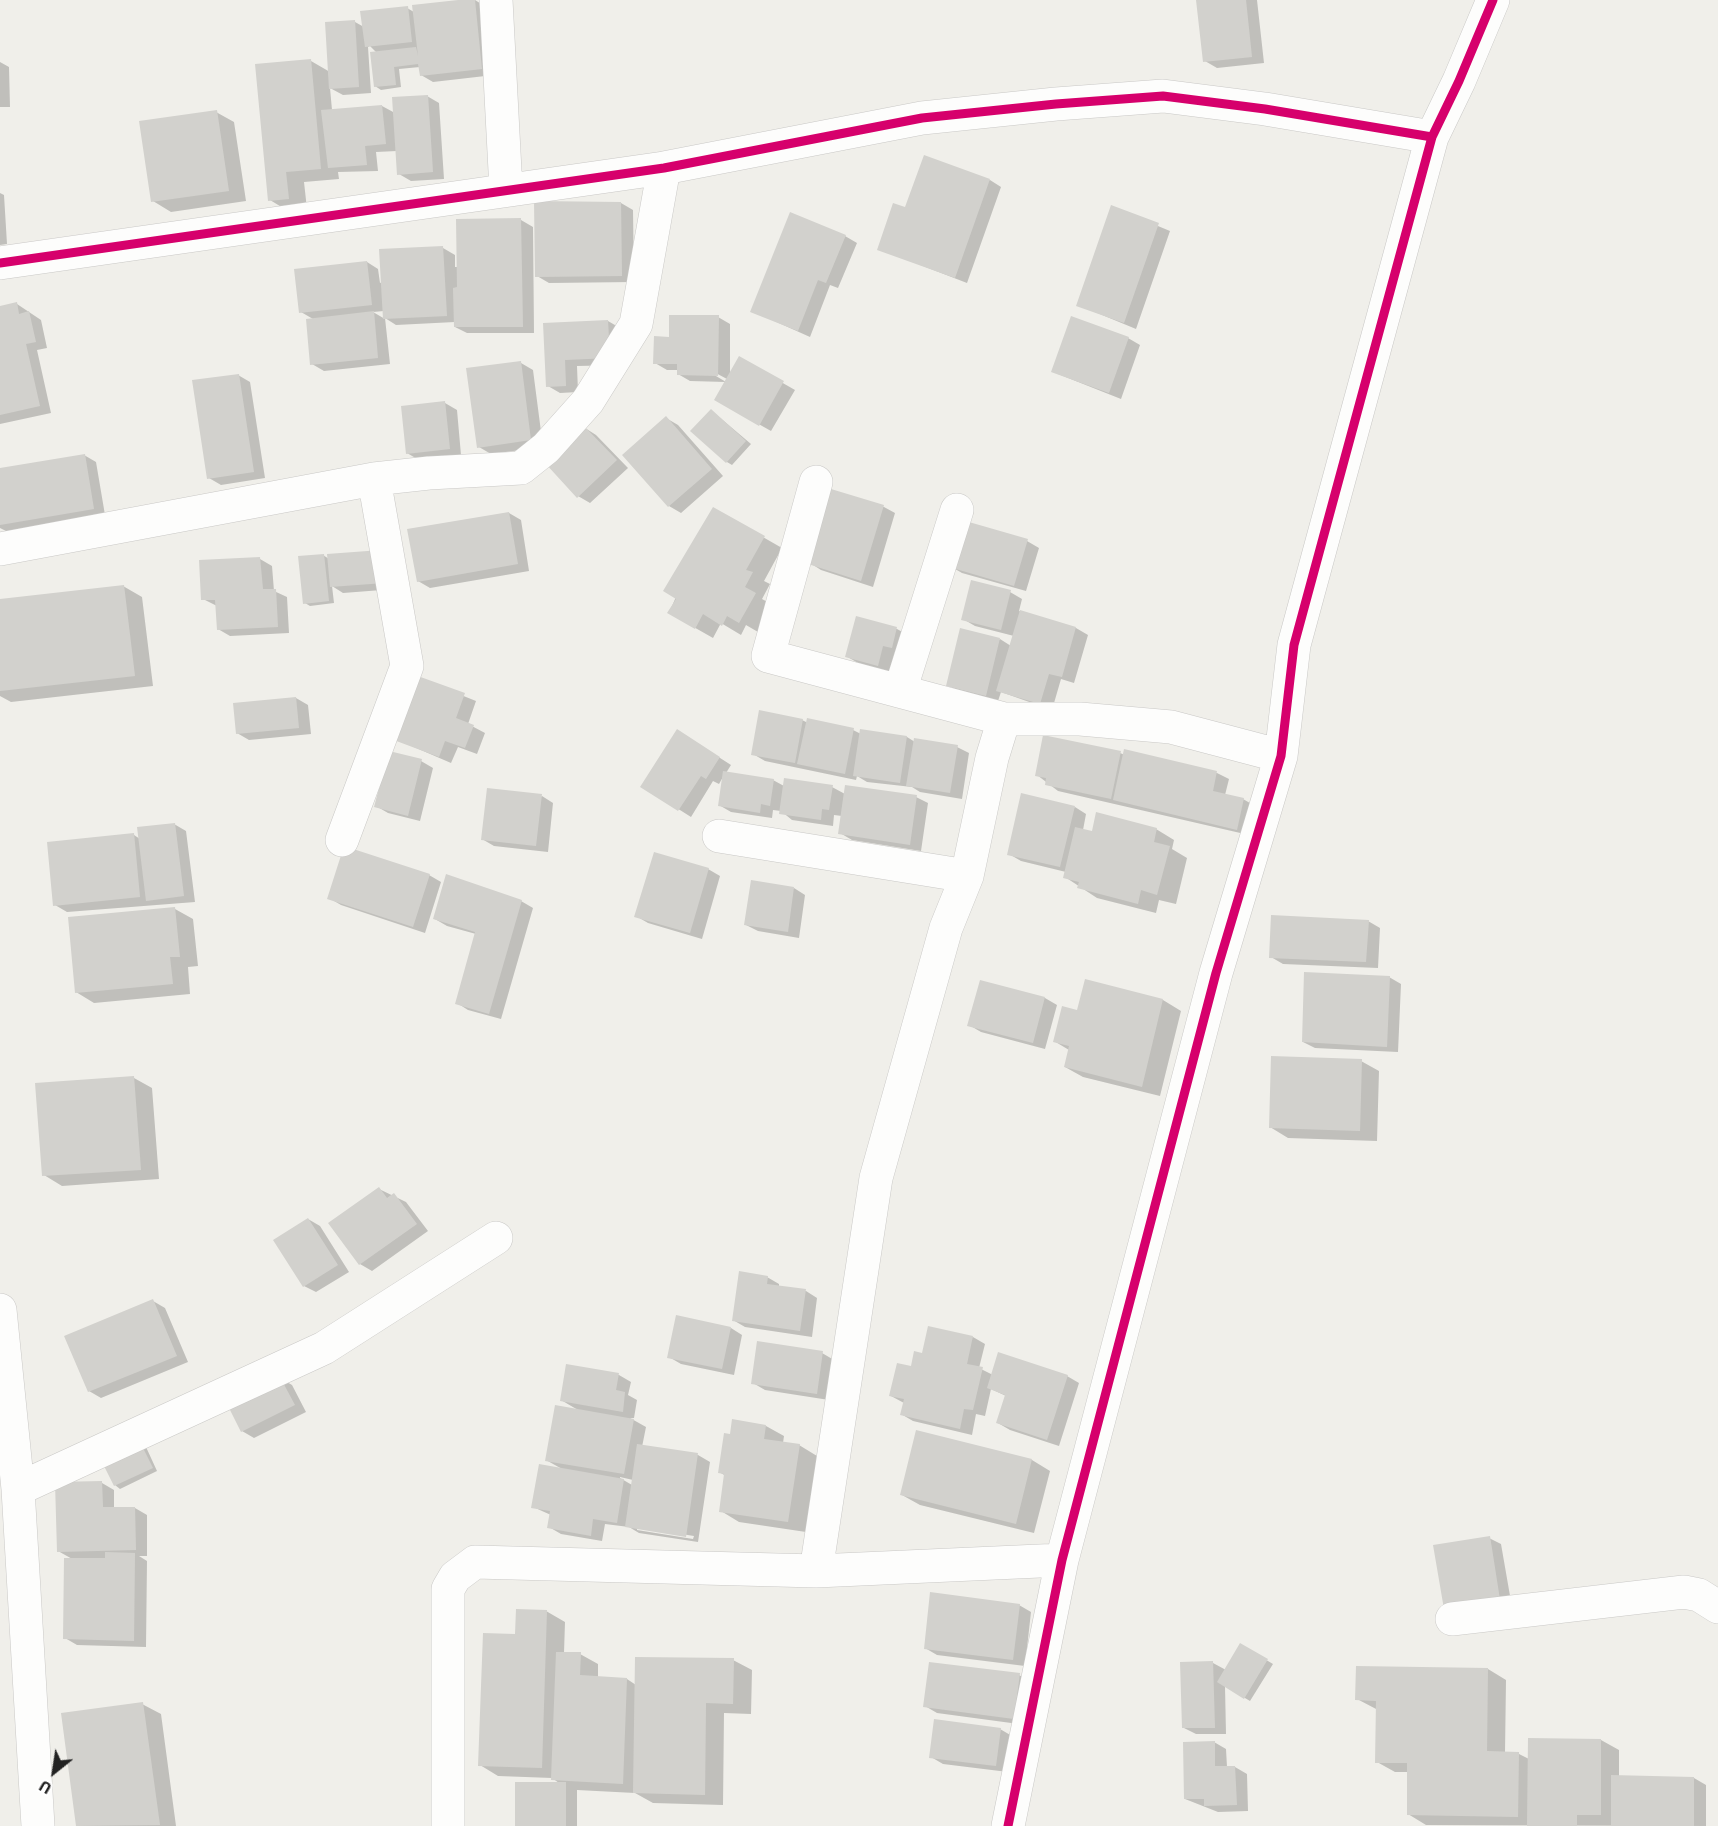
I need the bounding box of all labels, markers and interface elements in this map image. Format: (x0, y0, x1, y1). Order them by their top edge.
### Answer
north arrow (24, 1742, 84, 1802)
text: U (35, 1777, 54, 1799)

